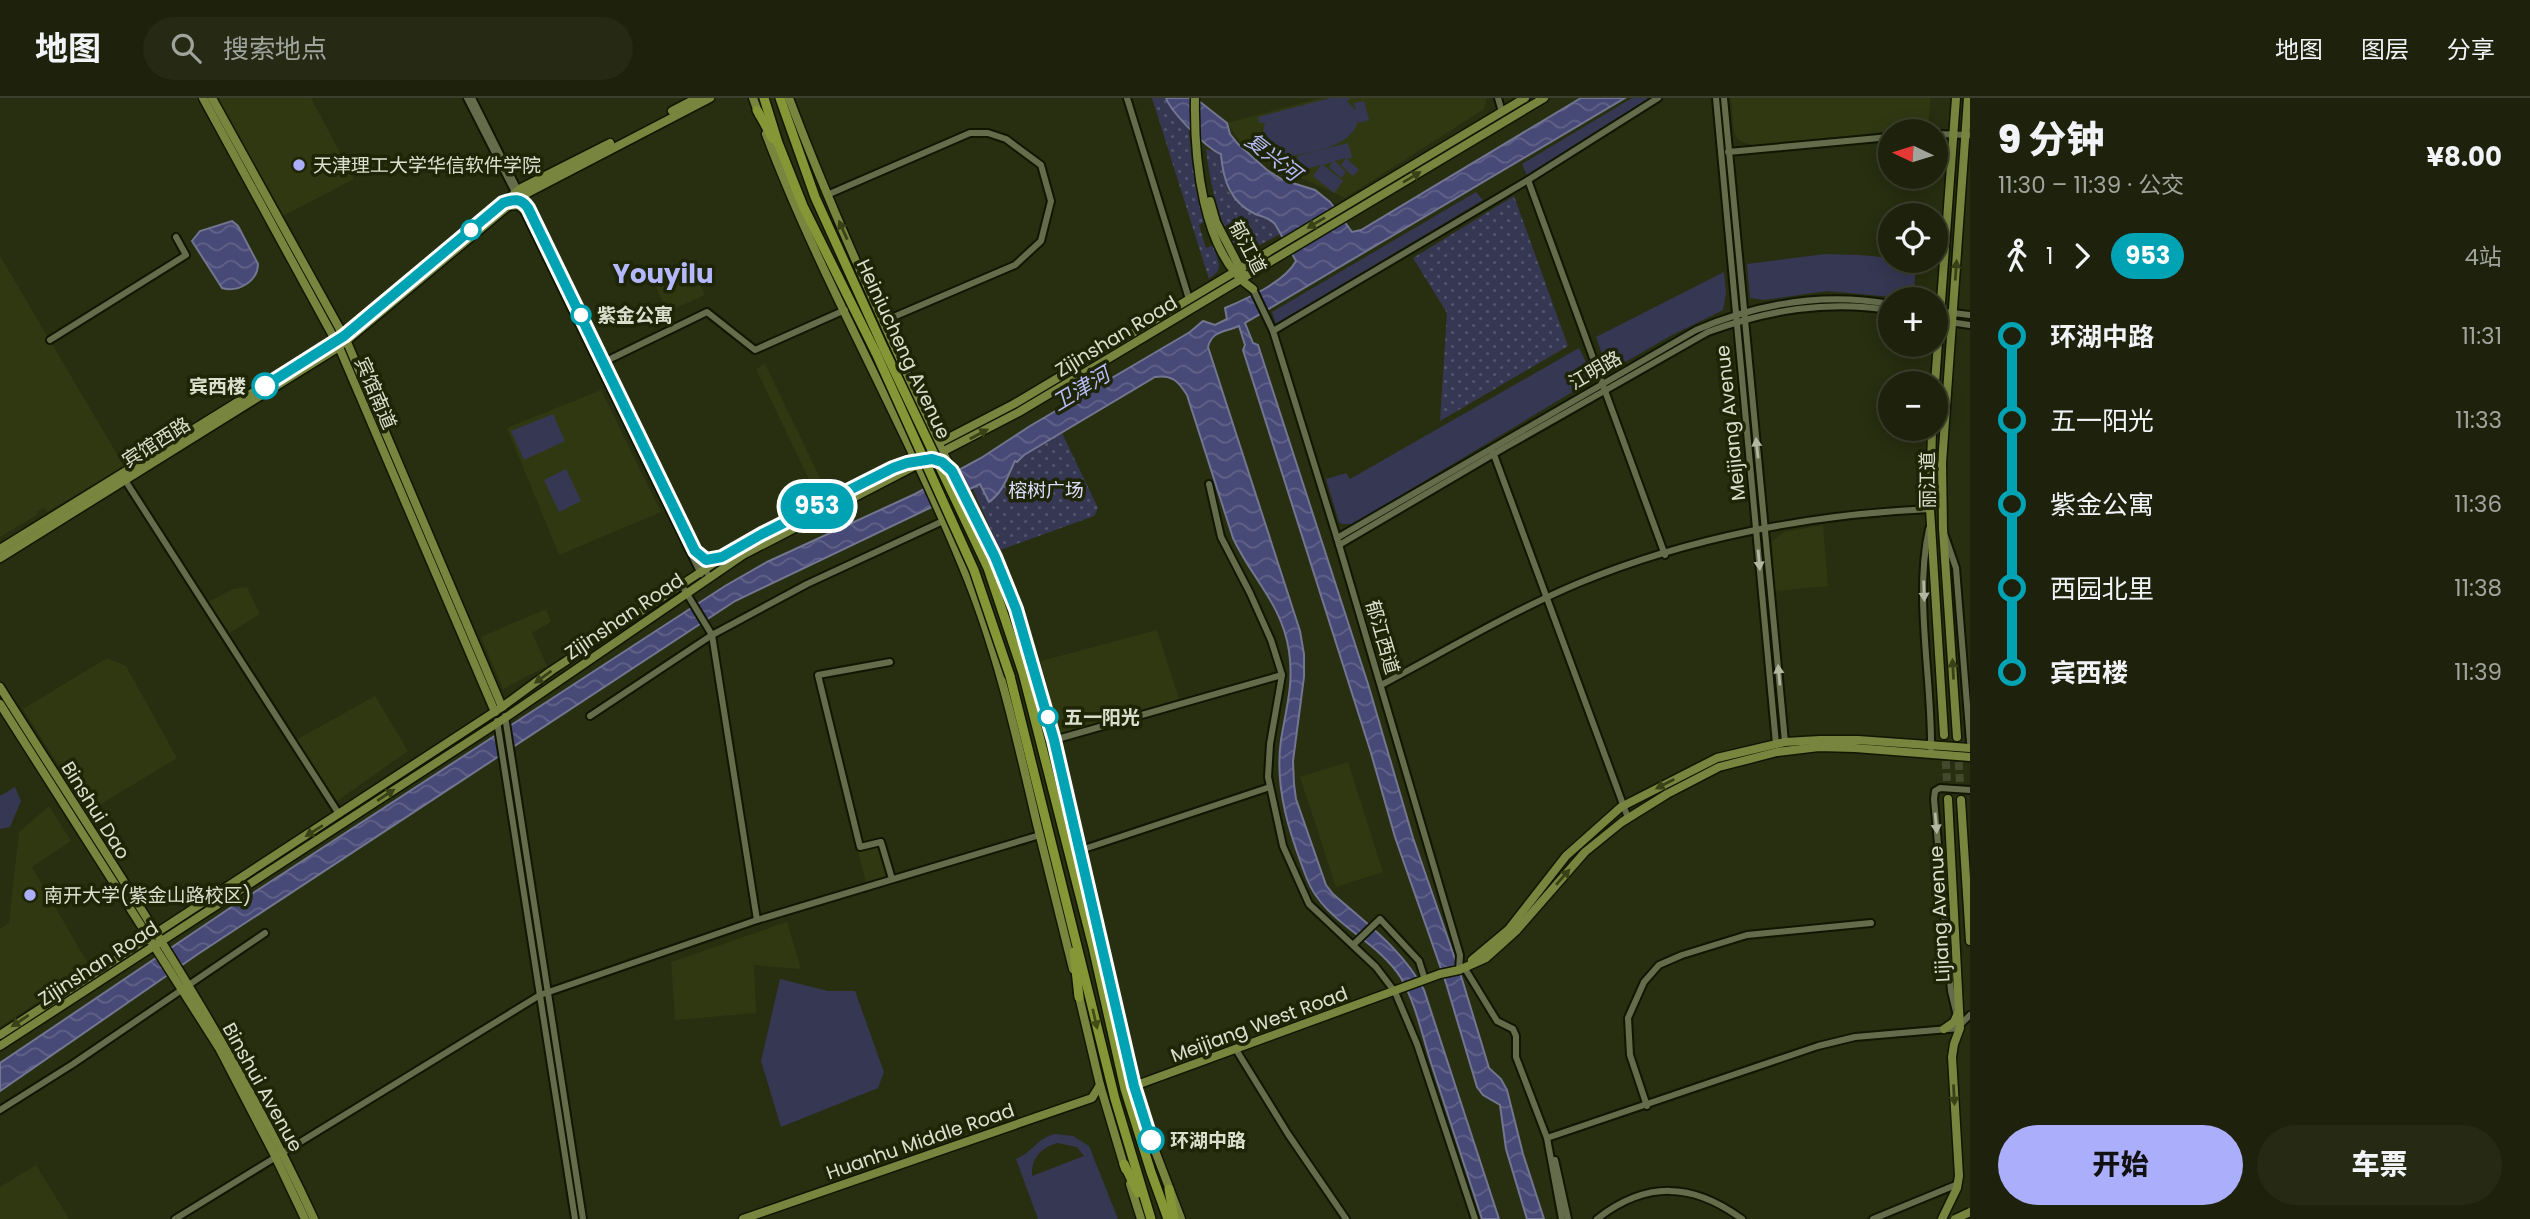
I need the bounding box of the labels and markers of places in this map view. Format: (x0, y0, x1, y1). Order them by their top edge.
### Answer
place label: 天津理工大学华信软件学院 (313, 152, 541, 179)
marker: 天津理工大学华信软件学院 (291, 157, 307, 173)
unlabelled marker (461, 220, 481, 240)
place label: 紫金公寓 (597, 302, 673, 329)
marker: 紫金公寓 (571, 305, 591, 325)
place label: 宾西楼 (189, 373, 246, 400)
marker: 宾西楼 (252, 373, 278, 399)
place label: 五一阳光 (1064, 704, 1140, 731)
marker: 五一阳光 (1038, 707, 1058, 727)
place label: 南开大学(紫金山路校区) (44, 882, 251, 909)
marker: 南开大学(紫金山路校区) (22, 887, 38, 903)
marker: 环湖中路 (1138, 1127, 1164, 1153)
place label: 环湖中路 (1170, 1127, 1246, 1154)

